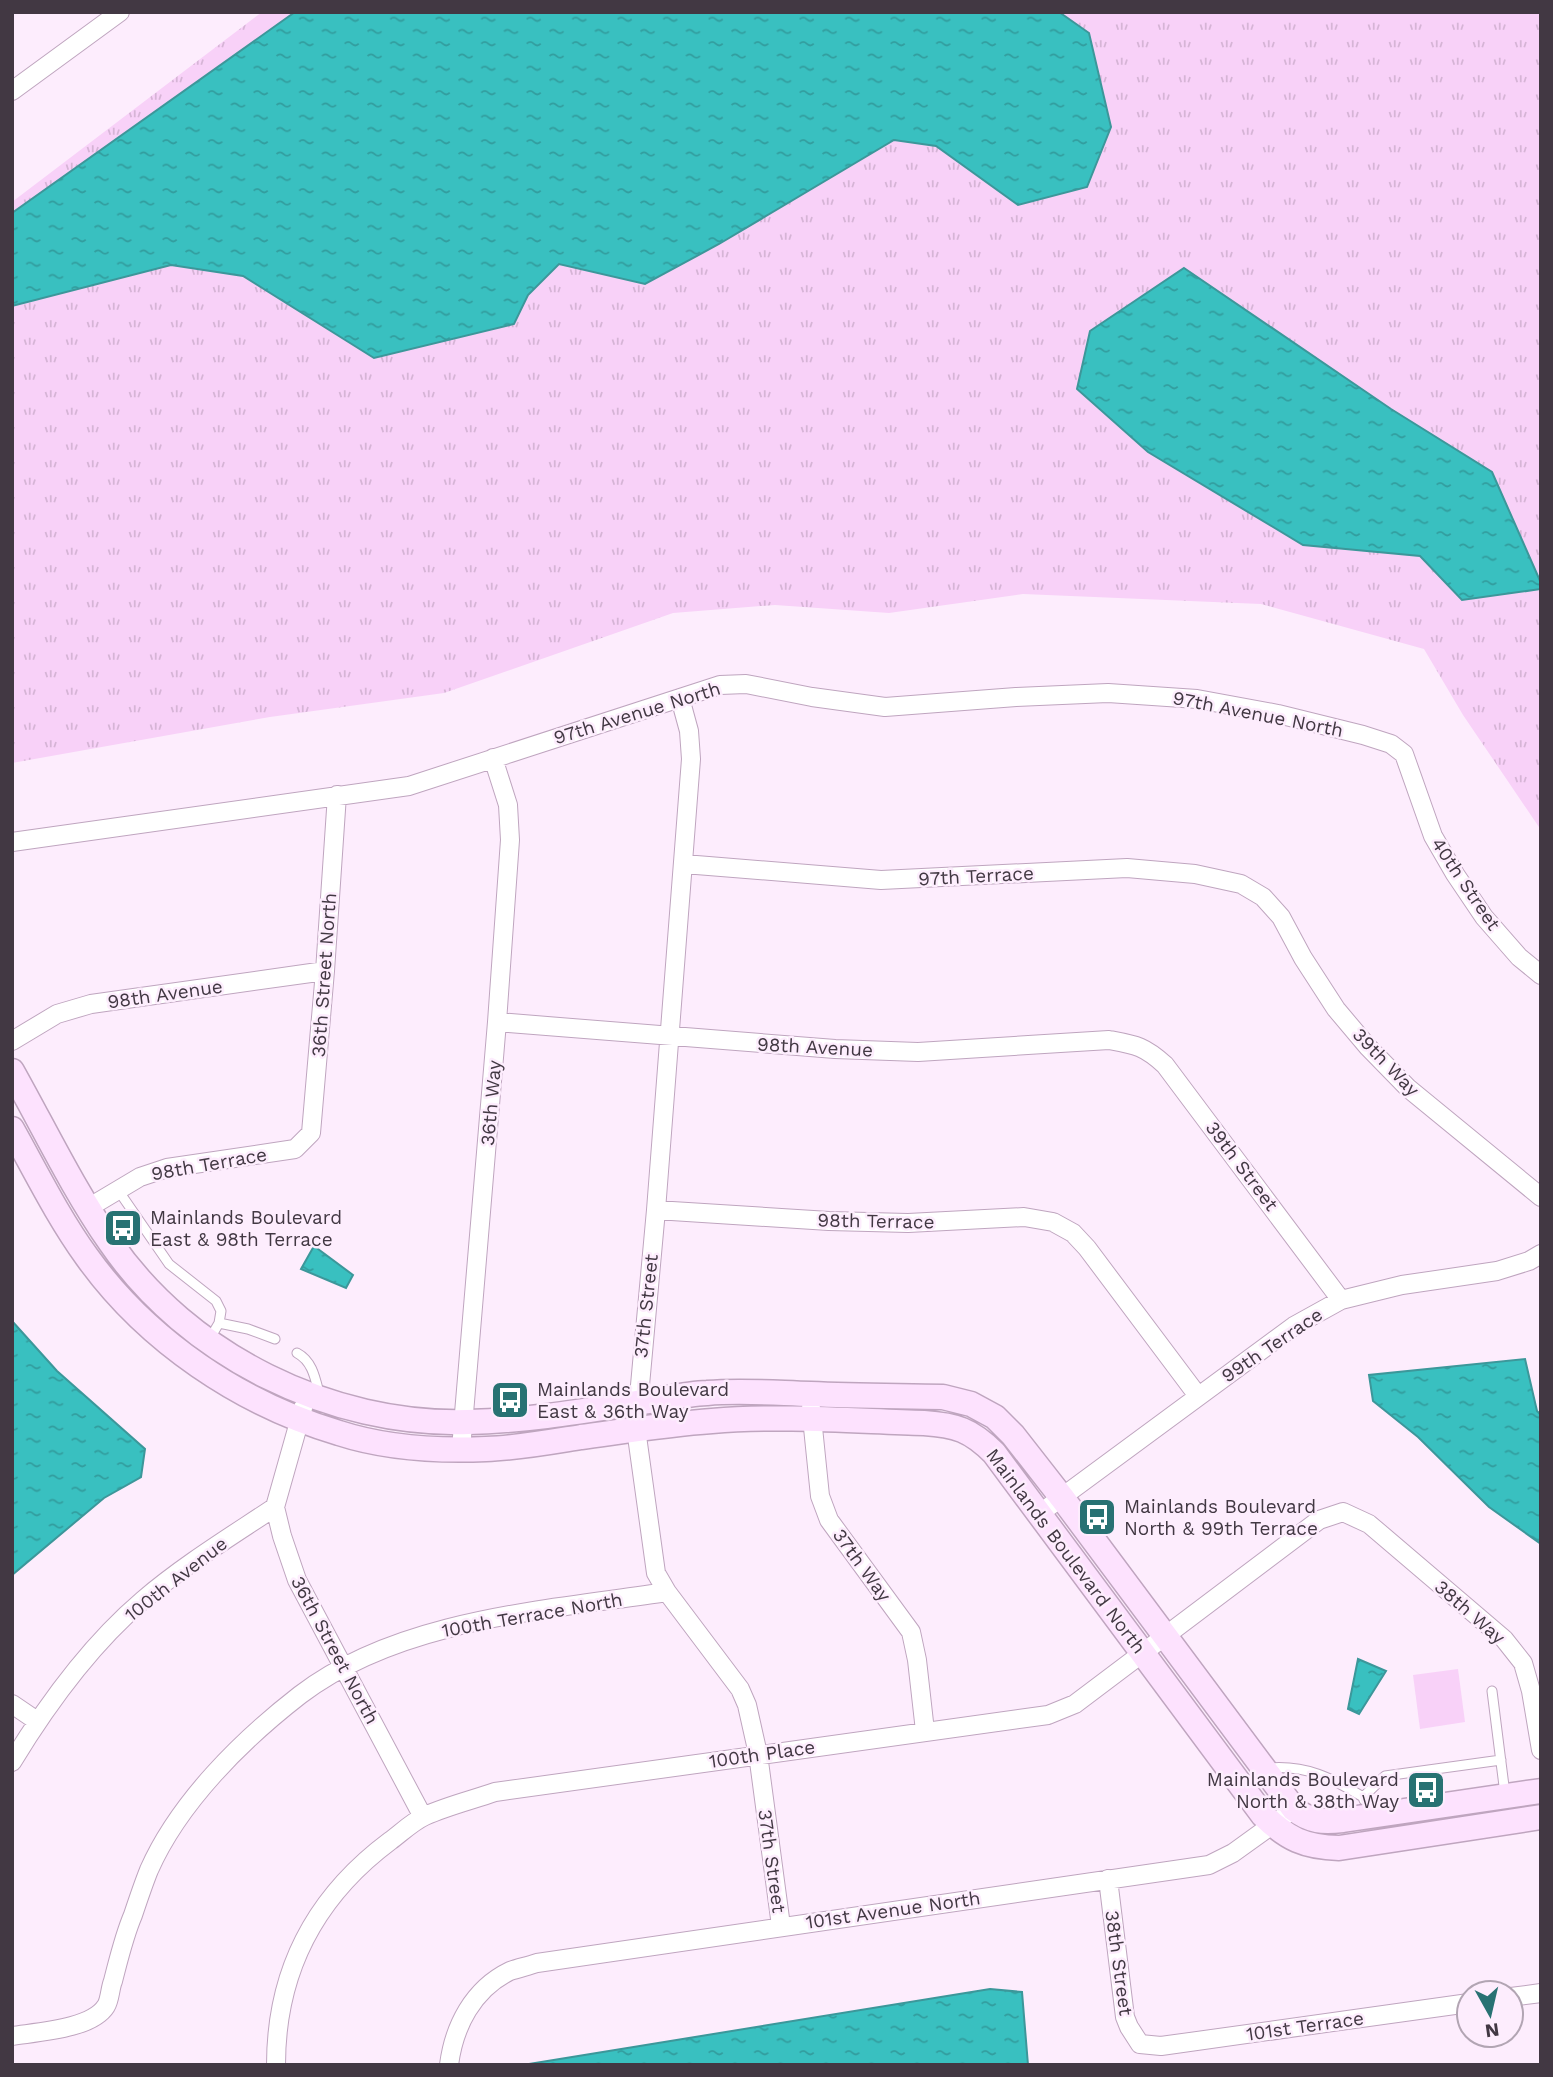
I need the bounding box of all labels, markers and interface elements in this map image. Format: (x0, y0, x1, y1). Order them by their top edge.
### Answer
street label: 97th Avenue North (551, 677, 723, 749)
street label: 97th Avenue North (1171, 686, 1345, 742)
street label: 40th Street (1427, 833, 1505, 935)
street label: 97th Terrace (918, 861, 1034, 891)
street label: 36th Street North (307, 892, 341, 1058)
street label: 98th Avenue (106, 975, 224, 1013)
street label: 39th Way (1348, 1023, 1424, 1101)
street label: 98th Avenue (756, 1032, 874, 1062)
street label: 36th Way (476, 1059, 506, 1147)
street label: 39th Street (1201, 1117, 1283, 1215)
street label: 98th Terrace (149, 1143, 269, 1185)
place label: Mainlands Boulevard East & 98th Terrace (150, 1206, 342, 1251)
bus stop icon: Mainlands Boulevard East & 98th Terrace (102, 1207, 144, 1249)
street label: 98th Terrace (817, 1208, 935, 1234)
street label: 37th Street (629, 1253, 663, 1359)
street label: 99th Terrace (1217, 1303, 1327, 1387)
place label: Mainlands Boulevard East & 36th Way (537, 1378, 729, 1423)
bus stop icon: Mainlands Boulevard East & 36th Way (489, 1379, 531, 1421)
street label: Mainlands Boulevard North (981, 1444, 1151, 1658)
place label: Mainlands Boulevard North & 99th Terrace (1124, 1495, 1318, 1540)
bus stop icon: Mainlands Boulevard North & 99th Terrace (1076, 1496, 1118, 1538)
street label: 37th Way (828, 1524, 896, 1606)
street label: 100th Avenue (120, 1532, 232, 1626)
street label: 36th Street North (286, 1572, 384, 1728)
street label: 38th Way (1430, 1575, 1510, 1649)
street label: 100th Terrace North (440, 1588, 624, 1642)
street label: 100th Place (707, 1735, 817, 1773)
place label: Mainlands Boulevard North & 38th Way (1207, 1768, 1399, 1813)
bus stop icon: Mainlands Boulevard North & 38th Way (1405, 1769, 1447, 1811)
street label: 37th Street (753, 1808, 791, 1914)
street label: 101st Avenue North (804, 1886, 982, 1934)
street label: 38th Street (1100, 1909, 1138, 2017)
north arrow (1455, 1979, 1525, 2049)
street label: 101st Terrace (1245, 2006, 1365, 2046)
text: N (1484, 2018, 1501, 2043)

